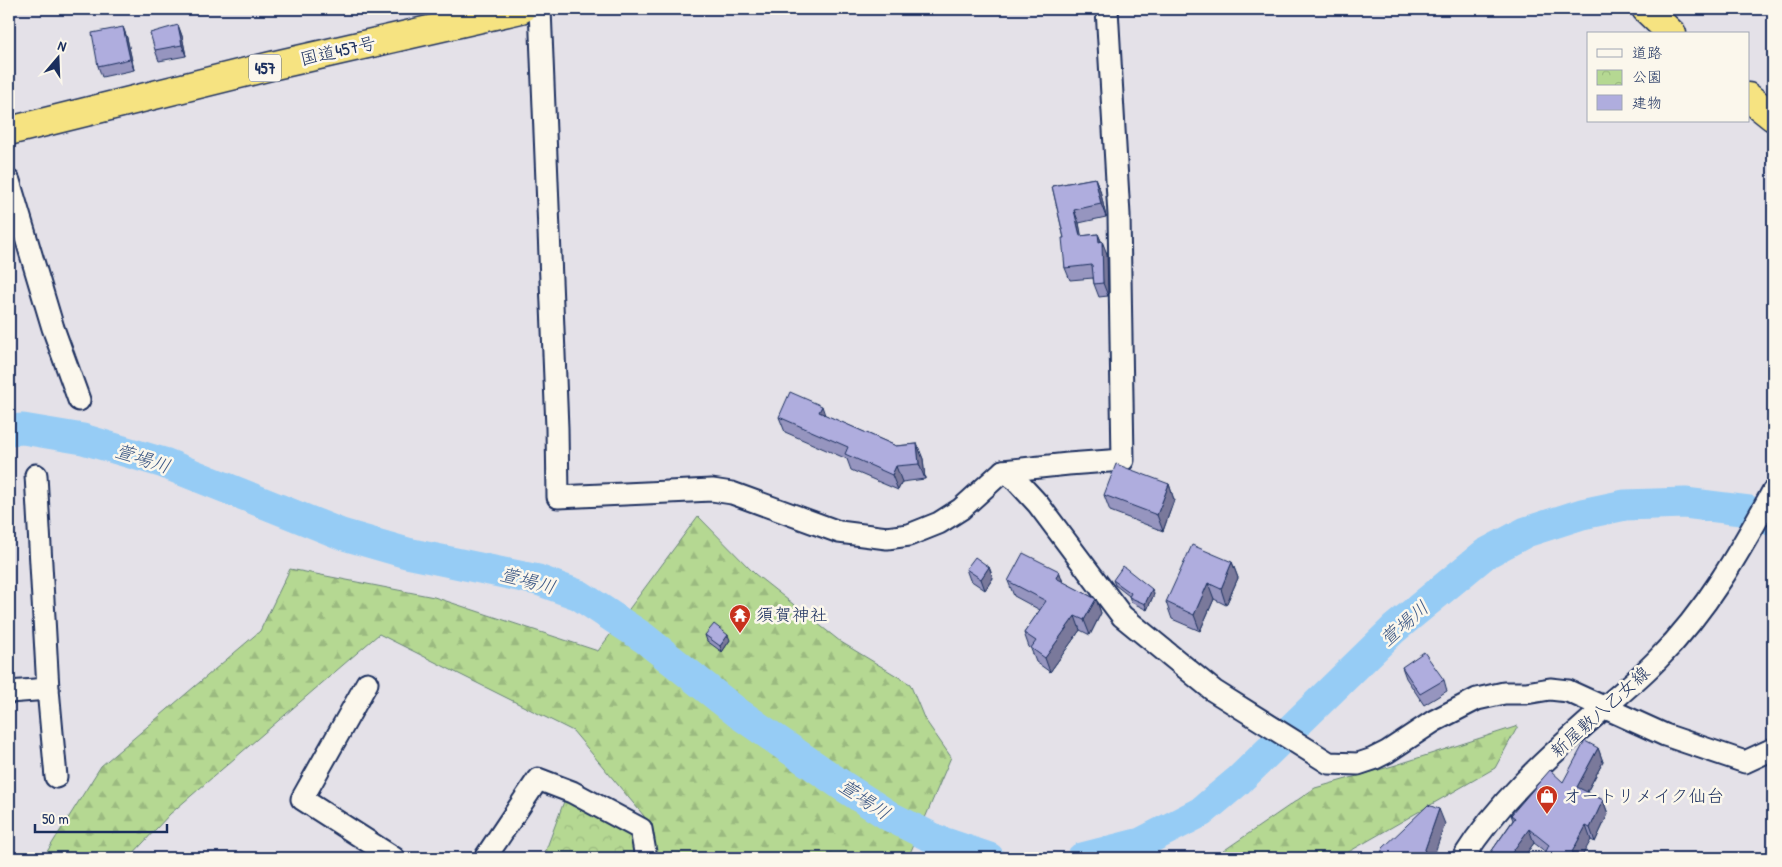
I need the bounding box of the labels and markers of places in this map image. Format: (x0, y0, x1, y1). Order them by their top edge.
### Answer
place label: 須賀神社 (756, 602, 828, 627)
temple icon: 須賀神社 (728, 603, 752, 634)
place label: オートリメイク仙台 (1563, 783, 1724, 808)
shop icon: オートリメイク仙台 (1535, 784, 1559, 815)

